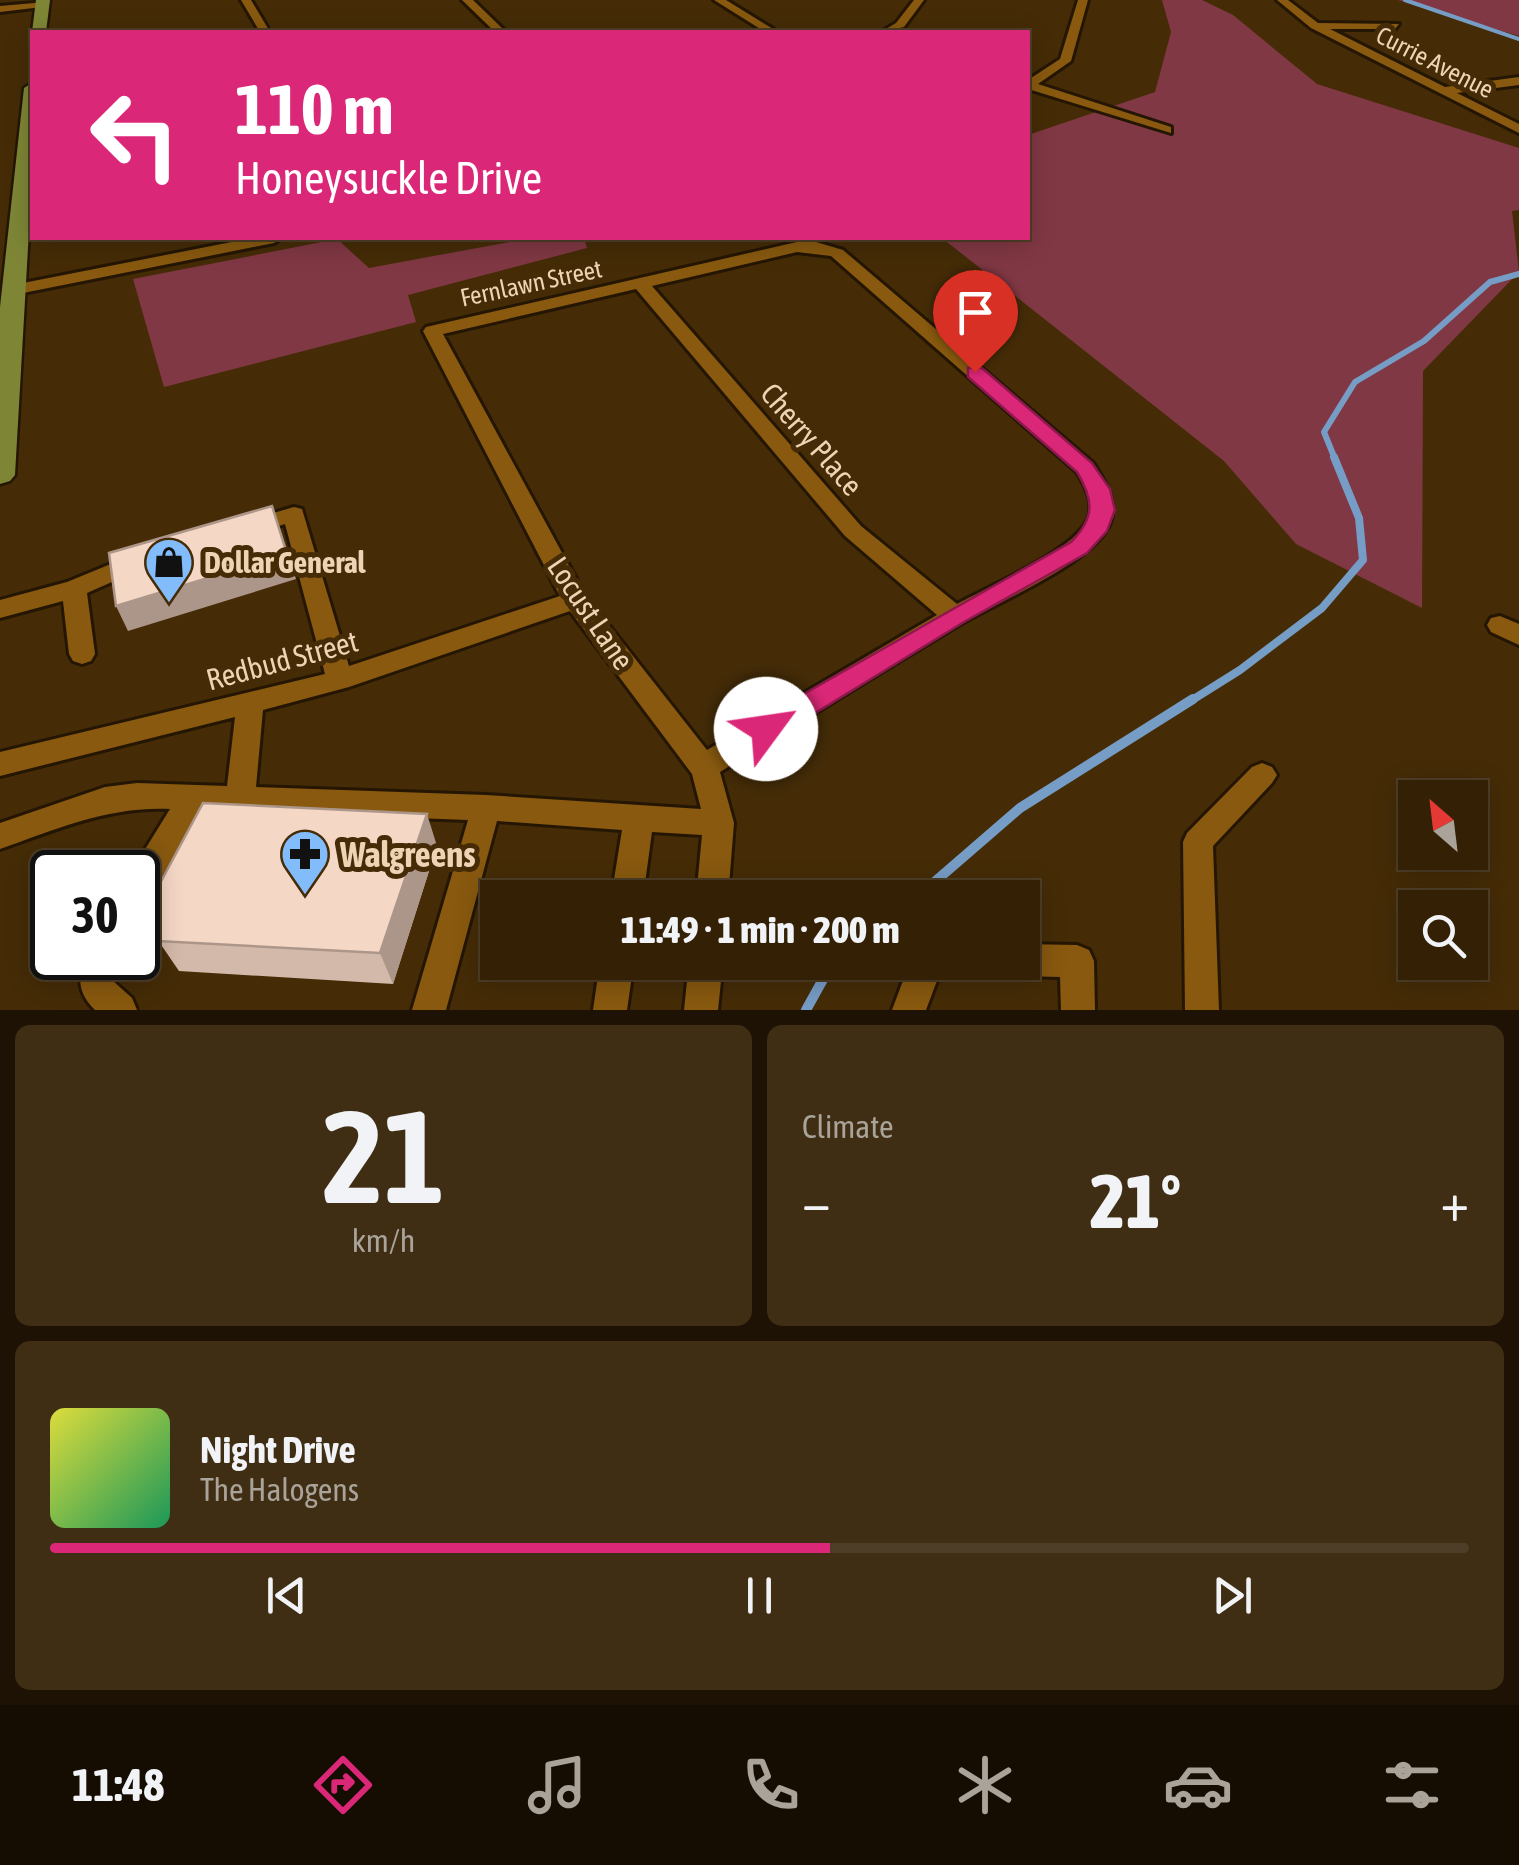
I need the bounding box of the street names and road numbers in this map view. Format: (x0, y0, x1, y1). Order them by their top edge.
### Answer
street label: Currie Avenue (1372, 21, 1498, 103)
street label: Fernlawn Street (458, 254, 604, 312)
street label: Cherry Place (754, 376, 870, 502)
street label: Locust Lane (541, 550, 641, 676)
street label: Redbud Street (202, 623, 362, 697)

